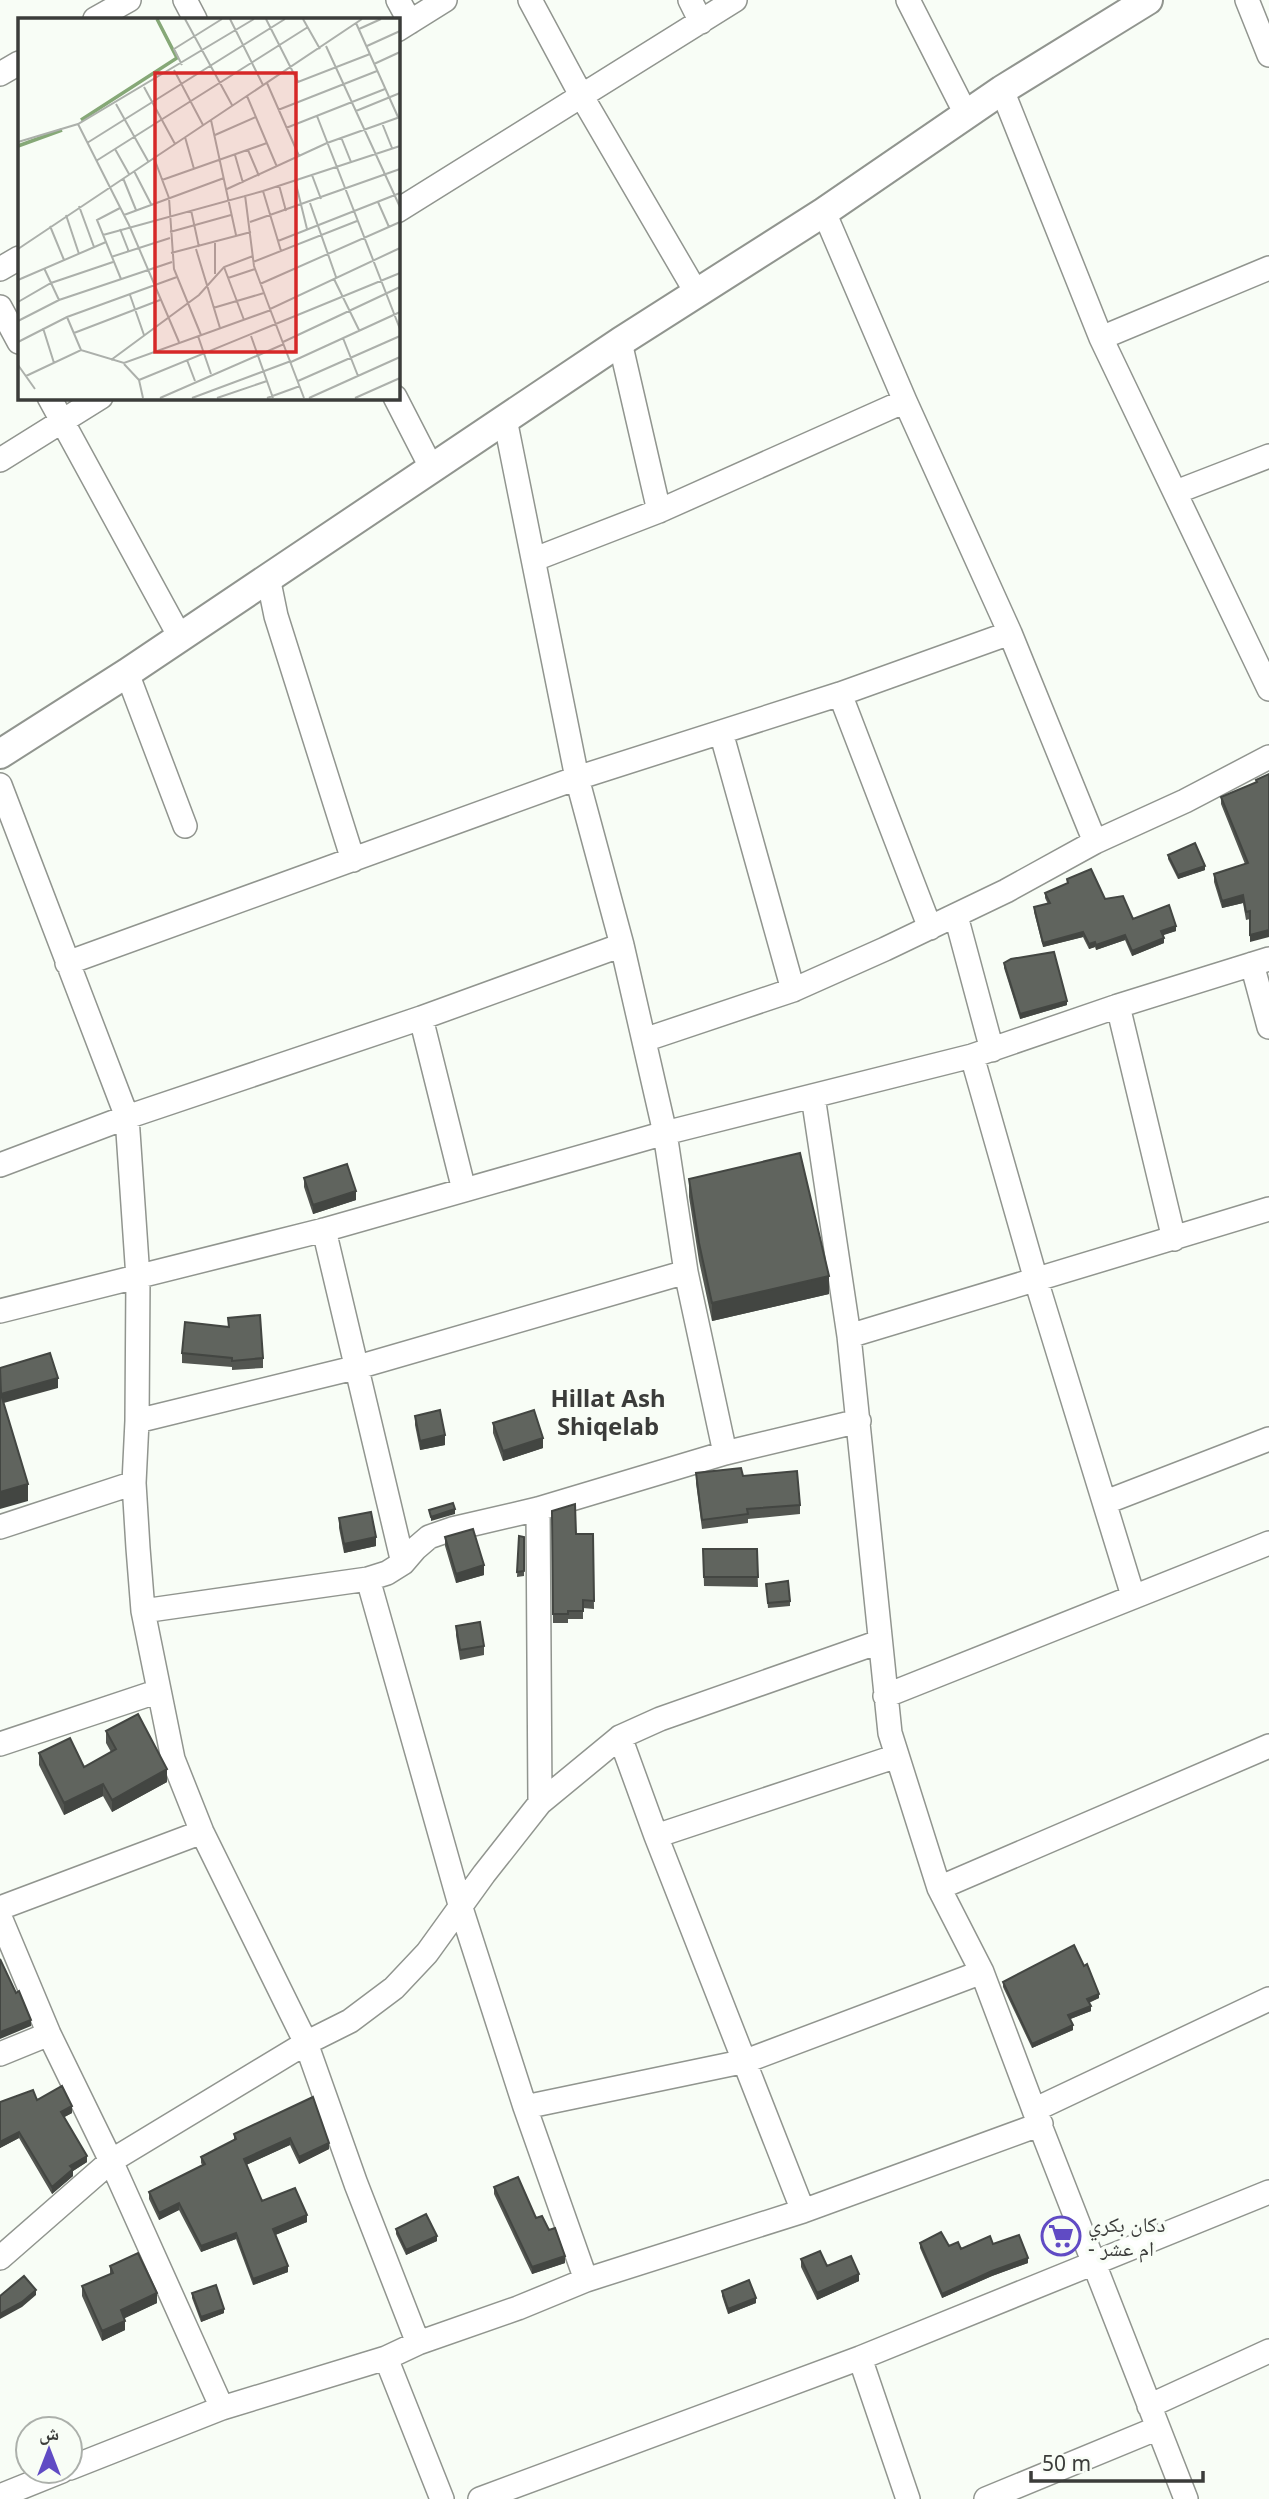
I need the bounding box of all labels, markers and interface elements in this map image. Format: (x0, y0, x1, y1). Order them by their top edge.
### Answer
inset map (18, 18, 399, 399)
district label: Hillat Ash Shiqelab (550, 1381, 666, 1442)
place label: دكان بكري - ام عشر (1088, 2210, 1165, 2263)
supermarket icon: دكان بكري - ام عشر (1040, 2215, 1082, 2257)
north arrow (14, 2415, 84, 2485)
text: ش (39, 2420, 59, 2446)
scale bar (1031, 2440, 1202, 2484)
text: 50 m (1042, 2449, 1091, 2477)

